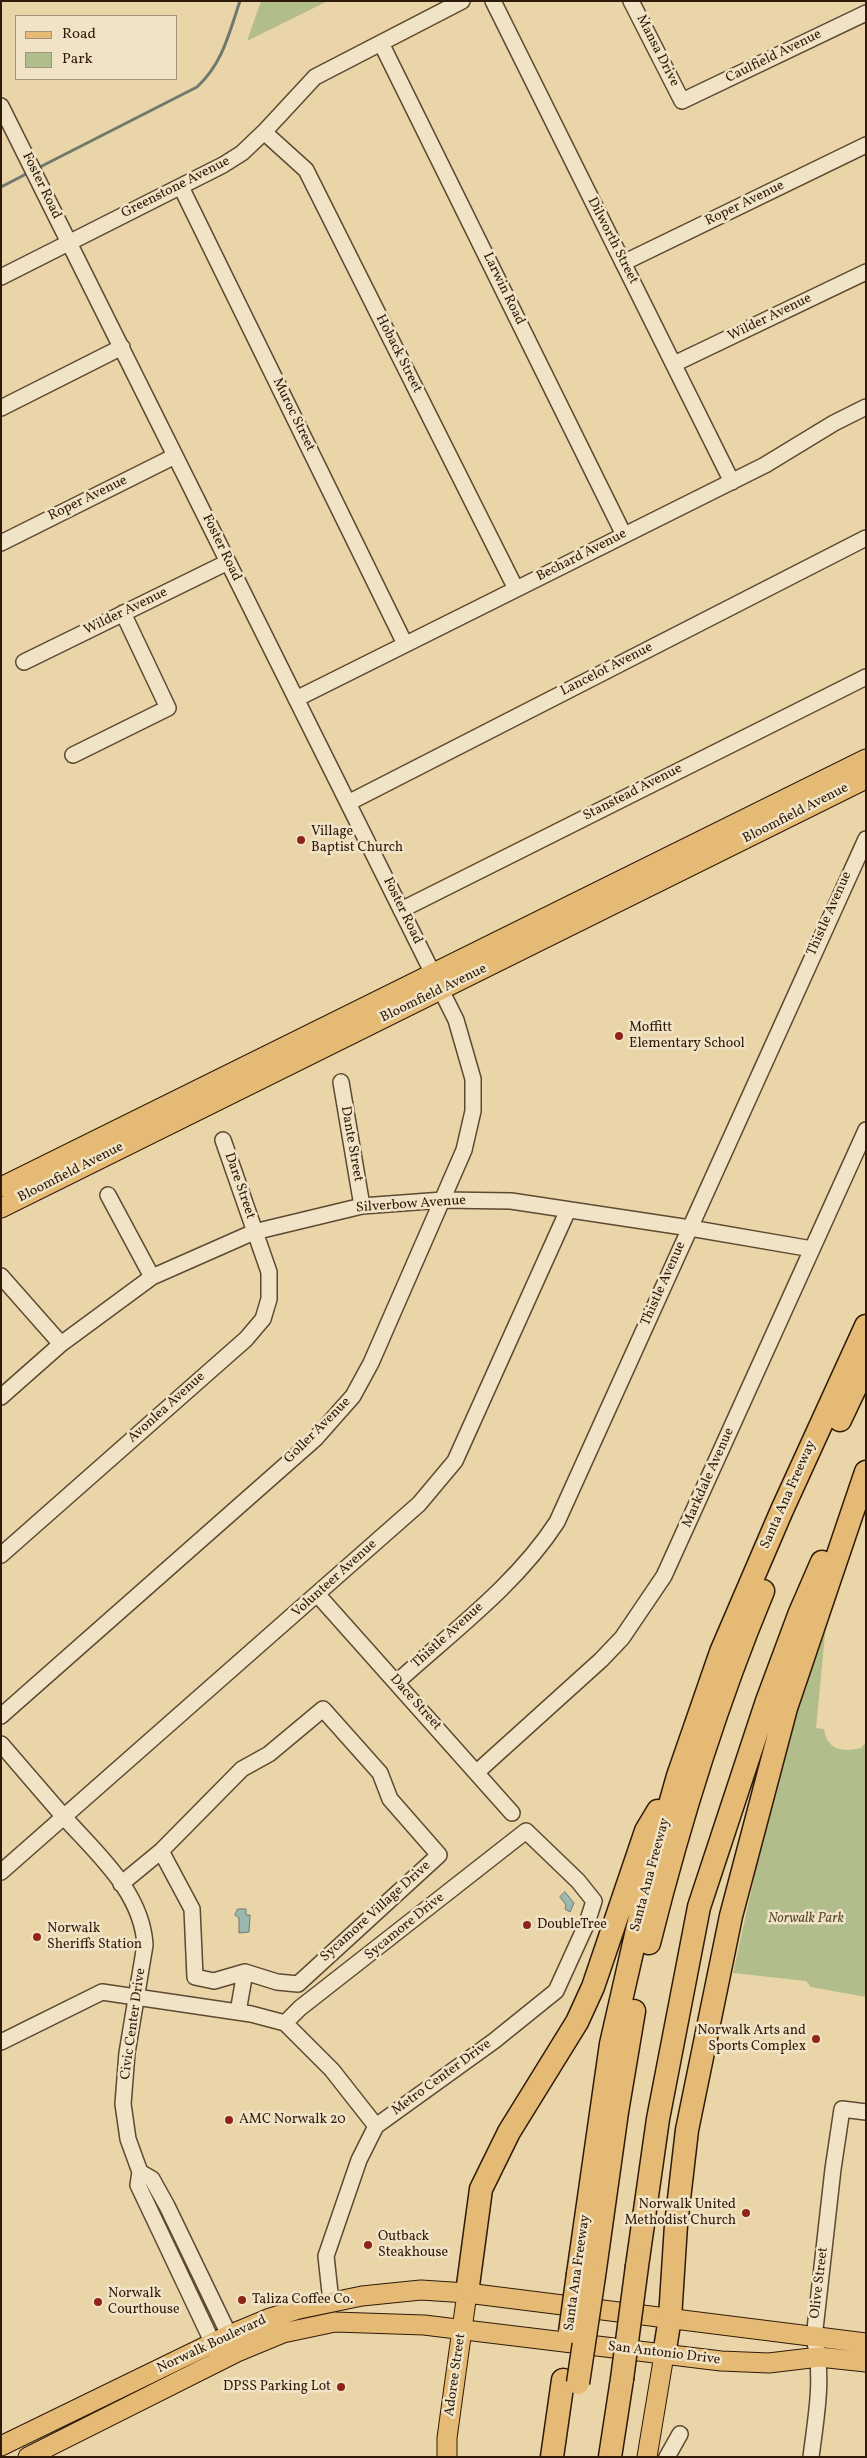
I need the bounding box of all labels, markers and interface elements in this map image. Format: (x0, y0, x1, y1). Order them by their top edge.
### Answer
street label: Mansa Drive (632, 12, 682, 90)
legend (15, 15, 178, 80)
text: Road (62, 24, 96, 45)
street label: Caulfield Avenue (723, 27, 825, 87)
text: Park (62, 49, 93, 70)
street label: Foster Road (18, 150, 64, 222)
street label: Greenstone Avenue (119, 153, 233, 223)
street label: Roper Avenue (703, 178, 787, 230)
street label: Dilworth Street (583, 195, 641, 287)
street label: Larwin Road (478, 250, 528, 328)
street label: Wilder Avenue (725, 291, 815, 345)
street label: Hoback Street (371, 312, 425, 396)
street label: Muroc Street (268, 375, 318, 455)
street label: Roper Avenue (46, 473, 130, 525)
street label: Foster Road (198, 512, 244, 584)
street label: Bechard Avenue (534, 526, 630, 586)
street label: Wilder Avenue (81, 585, 171, 639)
street label: Lancelot Avenue (558, 640, 656, 700)
street label: Stanstead Avenue (581, 761, 685, 825)
street label: Bloomfield Avenue (740, 780, 852, 848)
place label: Village Baptist Church (311, 824, 403, 856)
marker: Village Baptist Church (295, 834, 307, 846)
street label: Thistle Avenue (804, 869, 856, 959)
street label: Foster Road (379, 875, 425, 947)
street label: Bloomfield Avenue (378, 961, 490, 1027)
place label: Moffitt Elementary School (629, 1020, 745, 1052)
marker: Moffitt Elementary School (613, 1030, 625, 1042)
street label: Dante Street (336, 1105, 366, 1183)
street label: Bloomfield Avenue (15, 1139, 127, 1207)
street label: Dare Street (220, 1151, 258, 1221)
street label: Silverbow Avenue (355, 1193, 467, 1217)
street label: Thistle Avenue (638, 1239, 690, 1329)
street label: Avonlea Avenue (125, 1369, 209, 1447)
street label: Goller Avenue (281, 1394, 355, 1468)
street label: Markdale Avenue (679, 1425, 739, 1531)
street label: Santa Ana Freeway (758, 1438, 820, 1552)
street label: Volunteer Avenue (289, 1536, 381, 1622)
street label: Thistle Avenue (409, 1599, 487, 1673)
street label: Dace Street (385, 1672, 445, 1734)
street label: Santa Ana Freeway (628, 1816, 674, 1934)
street label: Sycamore Village Drive (317, 1858, 435, 1966)
street label: Sycamore Drive (362, 1890, 448, 1964)
park label: Norwalk Park (768, 1911, 844, 1927)
place label: DoubleTree (537, 1917, 607, 1933)
marker: DoubleTree (521, 1919, 533, 1931)
place label: Norwalk Sheriffs Station (47, 1921, 142, 1954)
marker: Norwalk Sheriffs Station (31, 1931, 43, 1943)
street label: Civic Center Drive (118, 1967, 150, 2081)
place label: Norwalk Arts and Sports Complex (697, 2023, 806, 2056)
marker: Norwalk Arts and Sports Complex (810, 2033, 822, 2045)
street label: Metro Center Drive (389, 2036, 495, 2120)
place label: AMC Norwalk 20 (239, 2112, 346, 2128)
marker: AMC Norwalk 20 (223, 2114, 235, 2126)
place label: Norwalk United Methodist Church (625, 2197, 736, 2230)
marker: Norwalk United Methodist Church (740, 2207, 752, 2219)
street label: Santa Ana Freeway (562, 2214, 594, 2332)
place label: Outback Steakhouse (378, 2229, 448, 2262)
marker: Outback Steakhouse (362, 2239, 374, 2251)
street label: Olive Street (807, 2246, 833, 2320)
place label: Norwalk Courthouse (108, 2286, 180, 2318)
place label: Taliza Coffee Co. (252, 2292, 353, 2308)
marker: Taliza Coffee Co. (236, 2294, 248, 2306)
marker: Norwalk Courthouse (92, 2296, 104, 2308)
street label: Norwalk Boulevard (155, 2312, 269, 2378)
street label: Adoree Street (442, 2332, 470, 2418)
street label: San Antonio Drive (607, 2339, 721, 2369)
place label: DPSS Parking Lot (223, 2379, 331, 2395)
marker: DPSS Parking Lot (335, 2381, 347, 2393)

